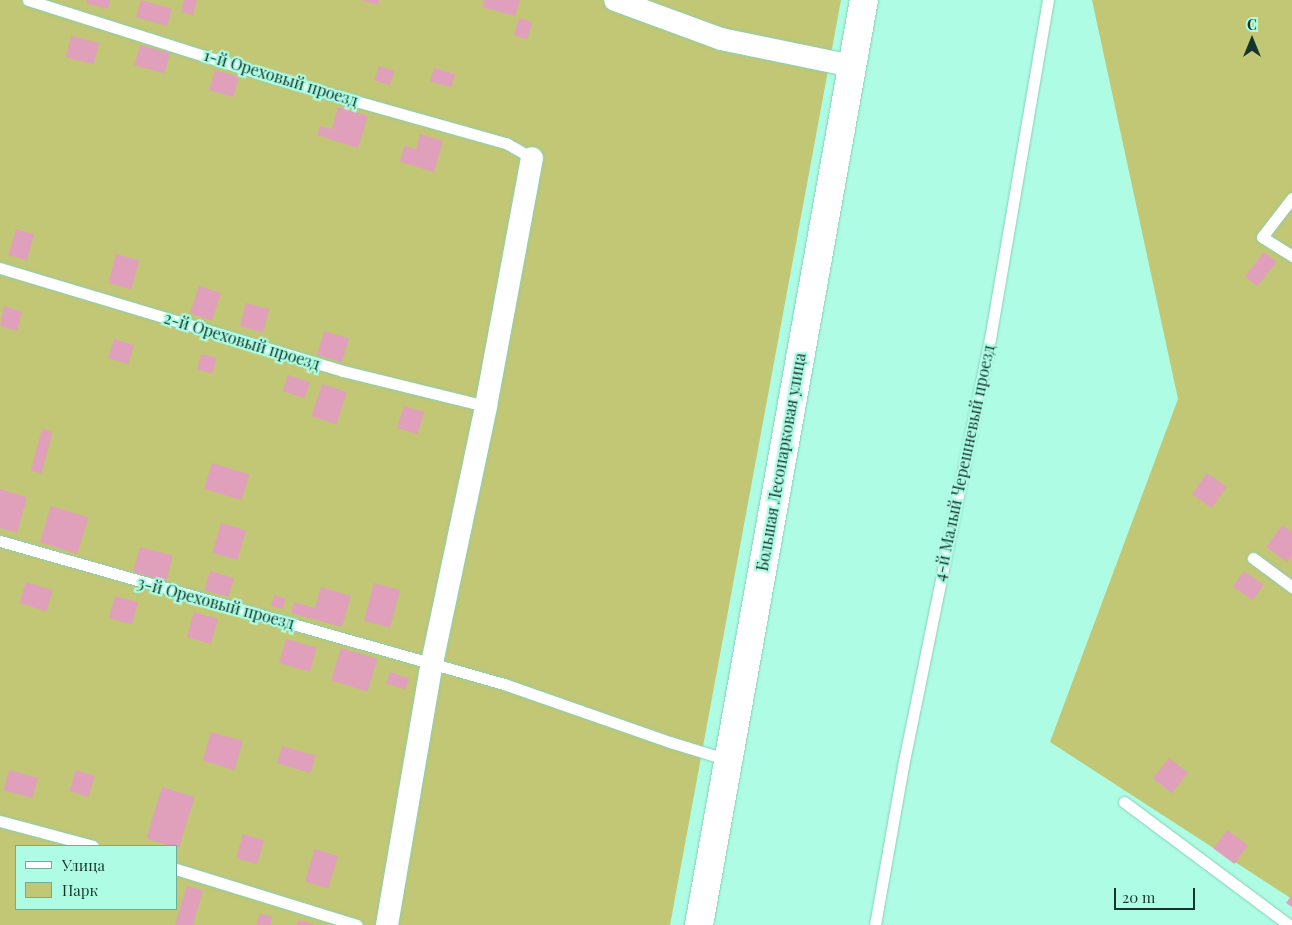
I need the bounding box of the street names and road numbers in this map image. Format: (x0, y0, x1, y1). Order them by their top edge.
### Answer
street label: 1-й Ореховый проезд (202, 45, 360, 111)
street label: 2-й Ореховый проезд (162, 308, 322, 374)
street label: 4-й Малый Черешневый проезд (930, 343, 998, 583)
street label: Большая Лесопарковая улица (752, 351, 810, 573)
street label: 3-й Ореховый проезд (135, 573, 297, 633)

